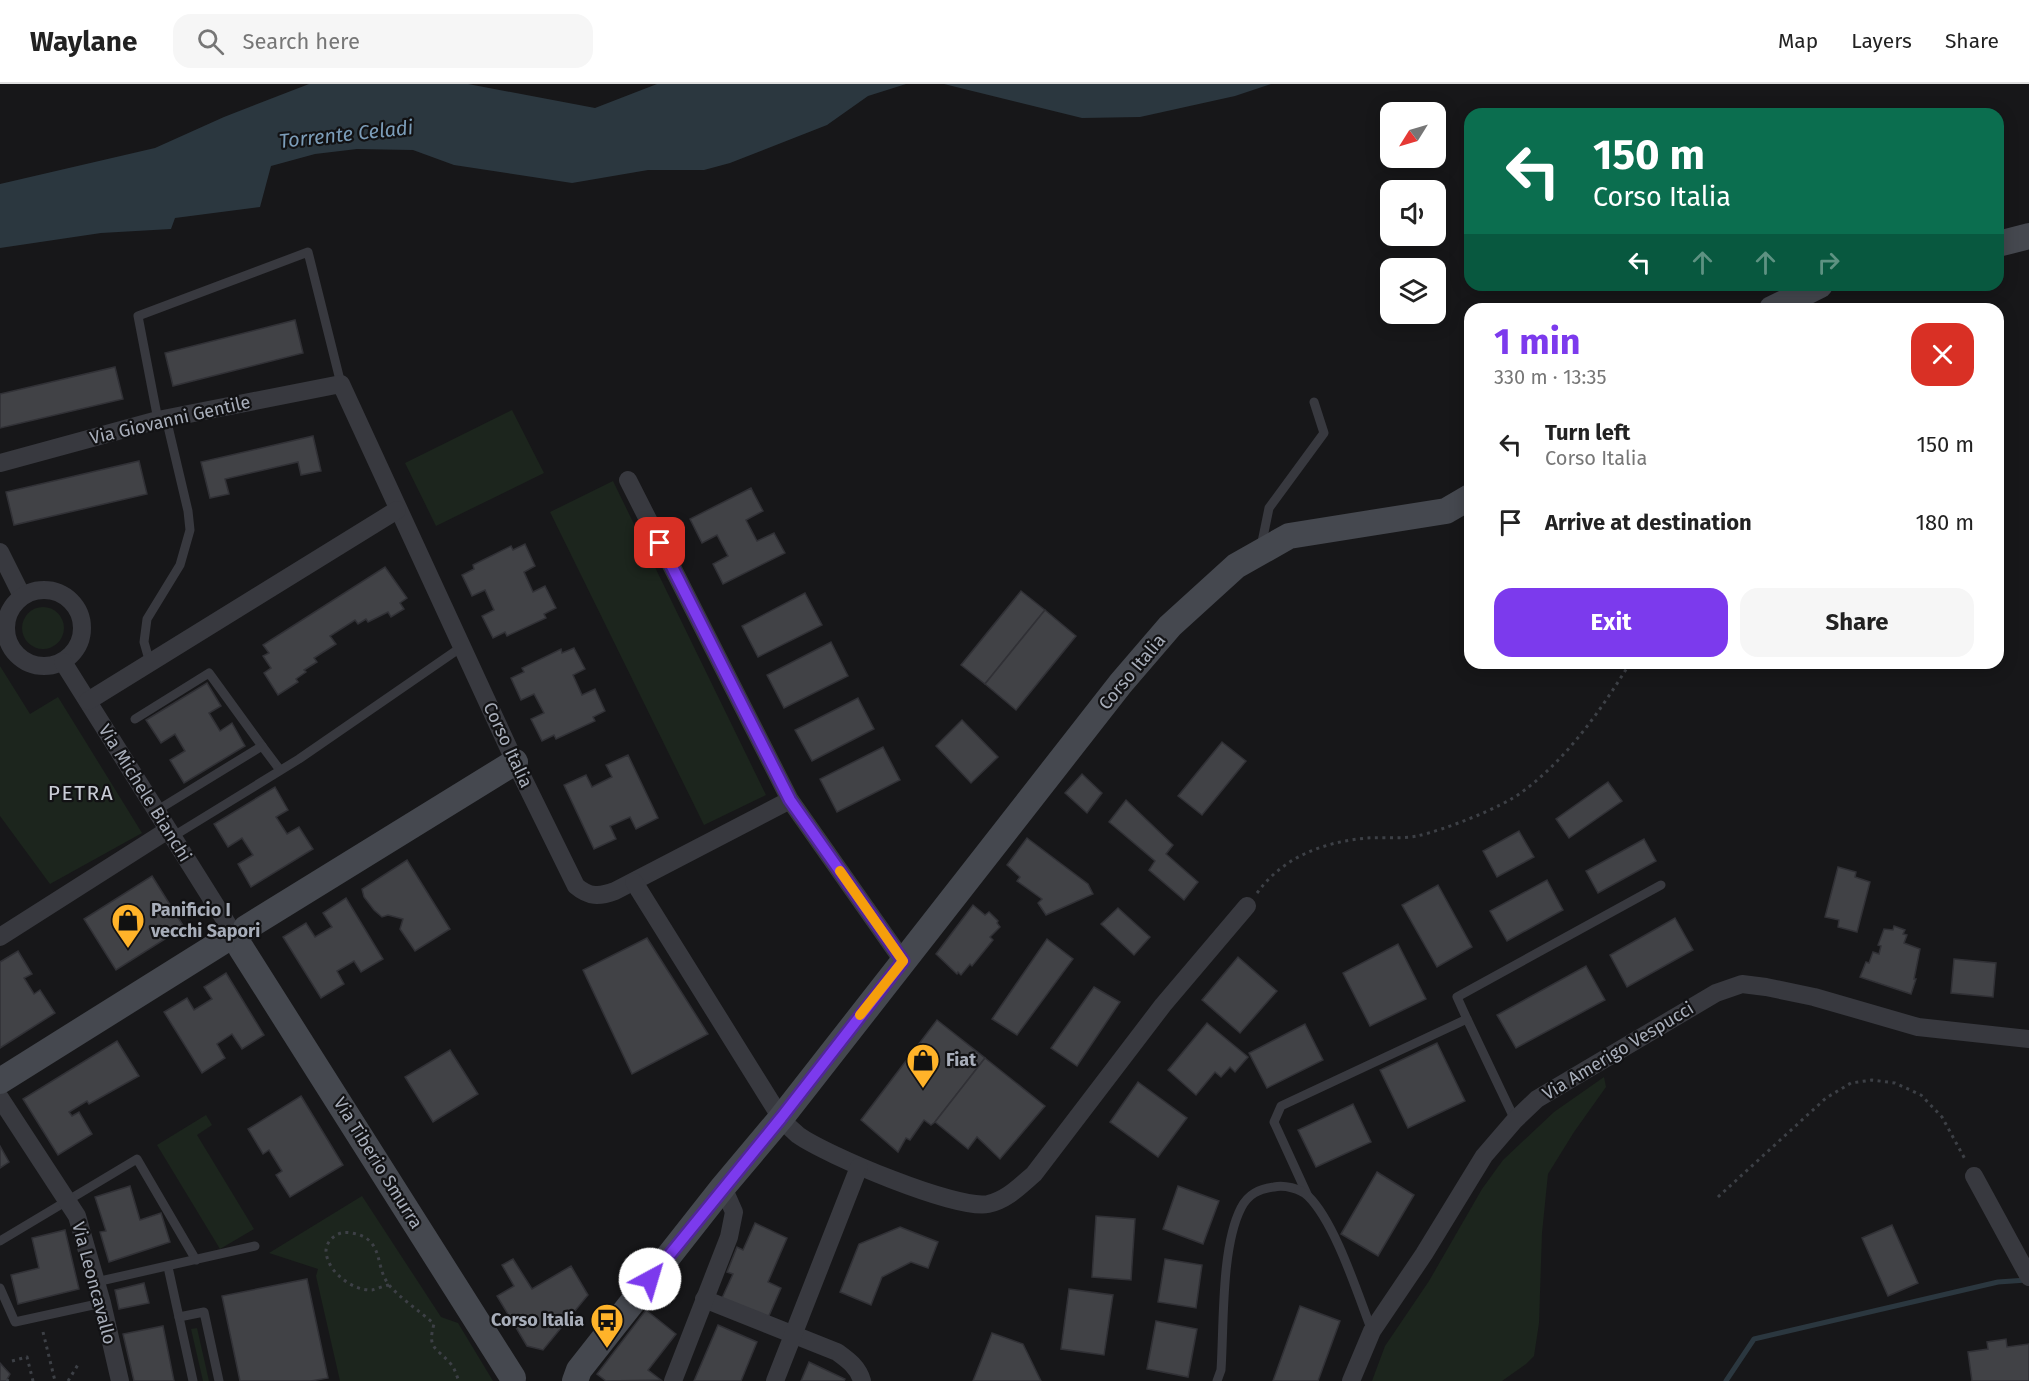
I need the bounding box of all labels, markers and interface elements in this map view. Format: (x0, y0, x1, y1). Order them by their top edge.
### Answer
search box (173, 14, 593, 68)
text: Waylane (30, 25, 137, 58)
icon: search (194, 25, 227, 58)
text: Search here (242, 28, 360, 55)
text: Map (1778, 28, 1818, 54)
text: Layers (1851, 28, 1912, 54)
text: Share (1945, 28, 1999, 54)
north arrow (1380, 102, 1446, 168)
map controls (1380, 102, 1446, 324)
water label: Torrente Celadi (278, 115, 415, 153)
text: 150 m (1593, 130, 1705, 180)
icon: left (1494, 132, 1572, 210)
button: sound (1380, 180, 1446, 246)
text: Corso Italia (1593, 181, 1731, 213)
icon: left (1623, 246, 1656, 279)
icon: ahead (1686, 246, 1719, 279)
icon: ahead (1749, 246, 1782, 279)
icon: right (1812, 246, 1845, 279)
button: layers (1380, 258, 1446, 324)
text: 1 min (1494, 320, 1581, 364)
button: close (1911, 323, 1974, 386)
text: 330 m · 13:35 (1494, 365, 1607, 389)
street label: Via Giovanni Gentile (88, 391, 252, 449)
text: Turn left (1545, 419, 1630, 446)
icon: left (1494, 428, 1527, 461)
text: 150 m (1916, 431, 1974, 458)
text: Corso Italia (1545, 446, 1647, 470)
icon: arrive (1494, 506, 1527, 539)
text: Arrive at destination (1545, 509, 1752, 536)
text: 180 m (1915, 509, 1974, 536)
pin (634, 517, 685, 568)
icon: arrive (643, 526, 676, 559)
button: Exit (1494, 588, 1728, 657)
button: Share (1740, 588, 1974, 657)
street label: Corso Italia (1094, 630, 1170, 714)
street label: Corso Italia (479, 699, 537, 791)
street label: Via Michele Bianchi (94, 720, 196, 866)
district label: PETRA (48, 780, 114, 806)
place label: Panificio I vecchi Sapori (150, 899, 260, 942)
shop icon: Panificio I vecchi Sapori (110, 902, 146, 949)
street label: Via Amerigo Vespucci (1538, 997, 1698, 1105)
shop icon: Fiat (905, 1042, 941, 1089)
place label: Fiat (946, 1049, 977, 1071)
street label: Via Tiberio Smurra (329, 1093, 427, 1233)
street label: Via Leoncavallo (67, 1219, 121, 1347)
position arrow (618, 1247, 682, 1311)
bus stop icon: Corso Italia (589, 1302, 625, 1349)
place label: Corso Italia (491, 1309, 584, 1331)

